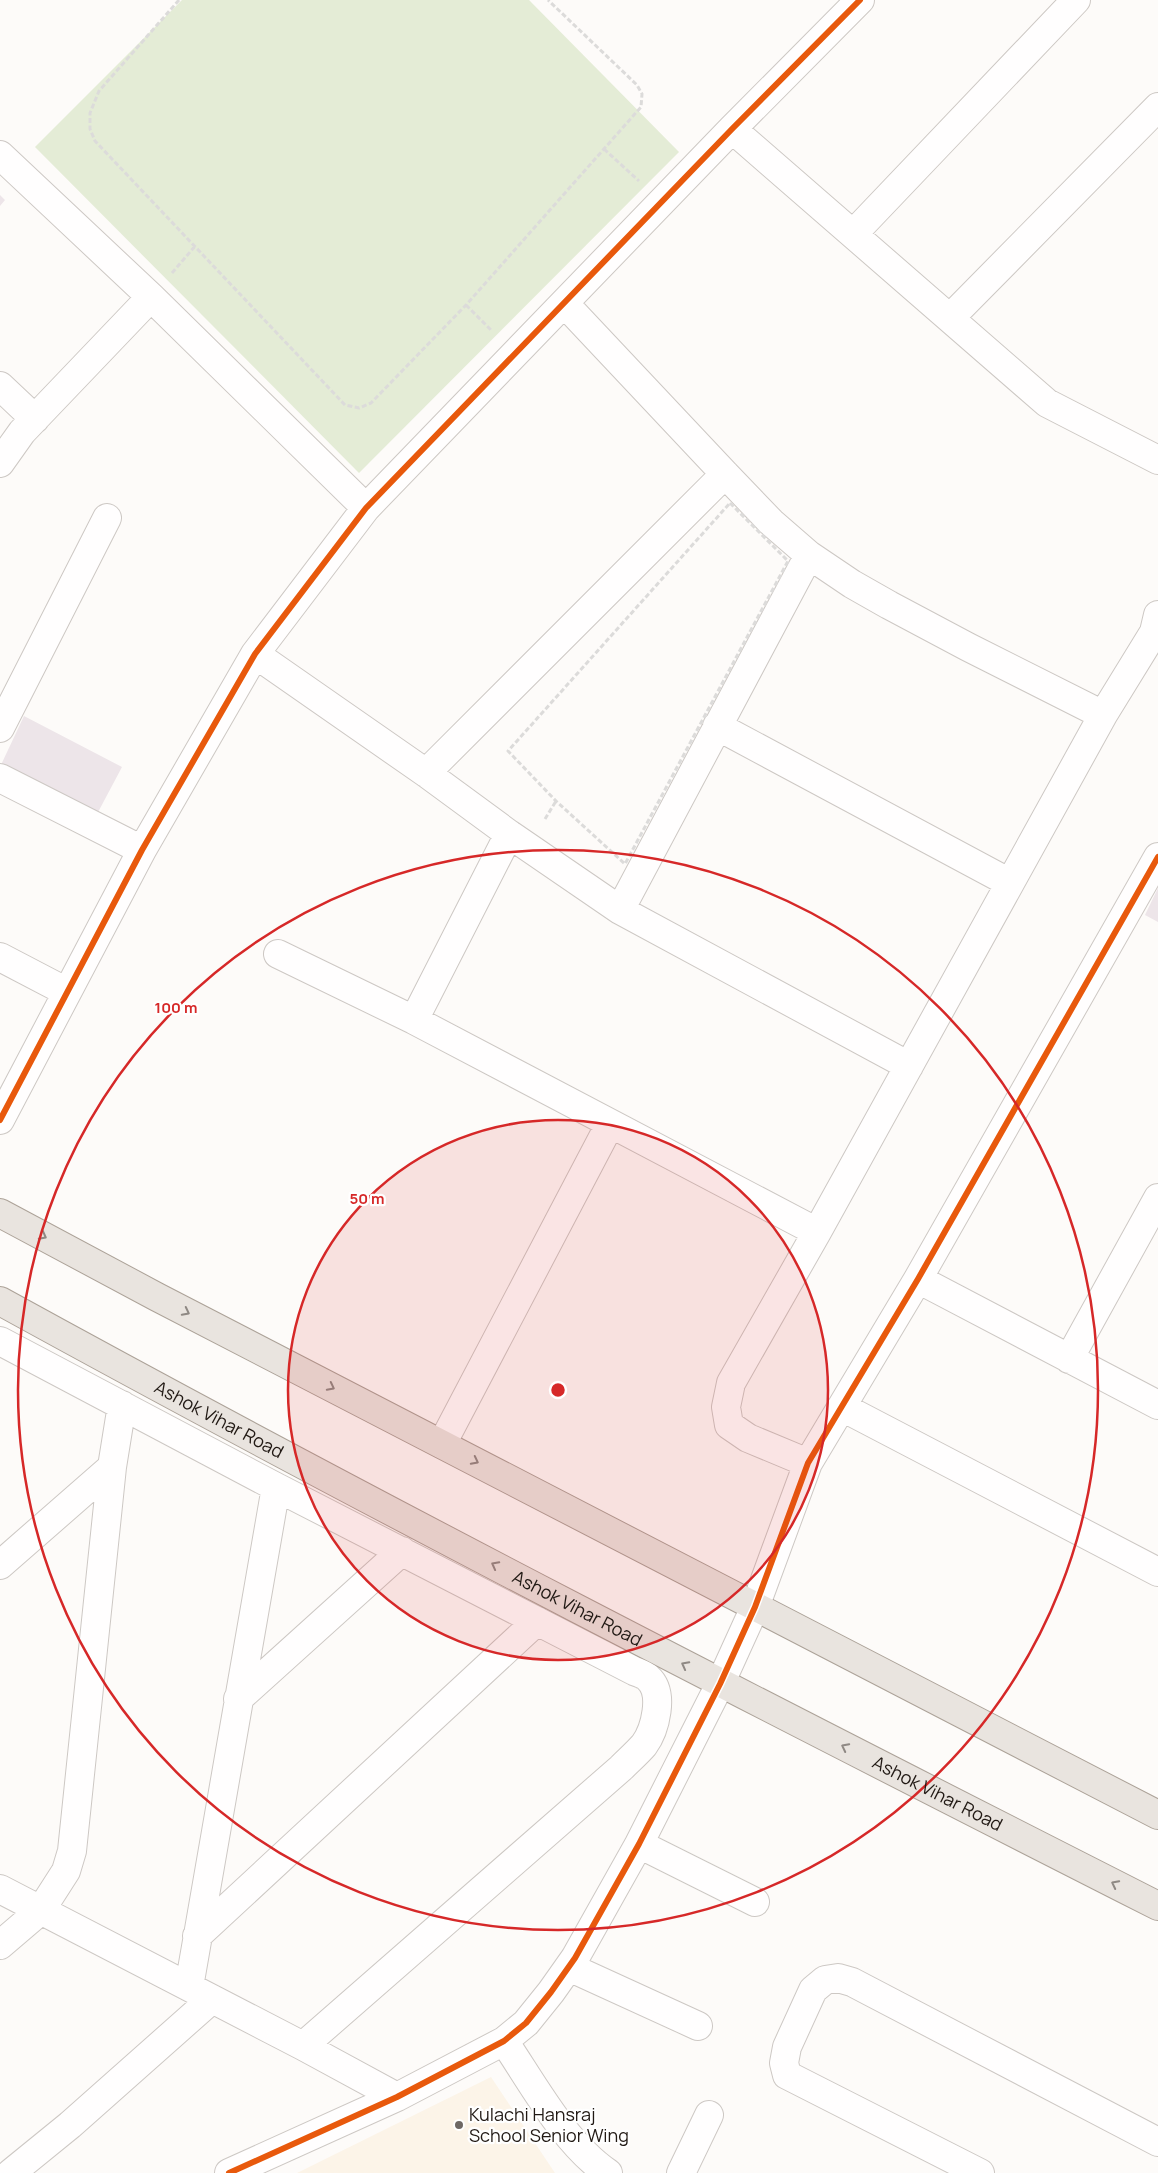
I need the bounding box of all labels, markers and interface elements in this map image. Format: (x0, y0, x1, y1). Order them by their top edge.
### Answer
text: 100 m (155, 997, 197, 1018)
text: 50 m (349, 1188, 385, 1209)
one-way arrow (38, 1230, 47, 1240)
one-way arrow (181, 1306, 190, 1316)
street label: Ashok Vihar Road (151, 1374, 288, 1463)
one-way arrow (326, 1381, 335, 1391)
centre of rings (549, 1381, 567, 1399)
one-way arrow (470, 1455, 479, 1465)
one-way arrow (491, 1561, 500, 1571)
street label: Ashok Vihar Road (509, 1564, 647, 1651)
one-way arrow (681, 1661, 690, 1671)
one-way arrow (841, 1743, 850, 1753)
street label: Ashok Vihar Road (869, 1750, 1007, 1836)
one-way arrow (1111, 1880, 1120, 1890)
place label: Kulachi Hansraj School Senior Wing (469, 2102, 629, 2147)
marker: Kulachi Hansraj School Senior Wing (453, 2119, 465, 2131)

